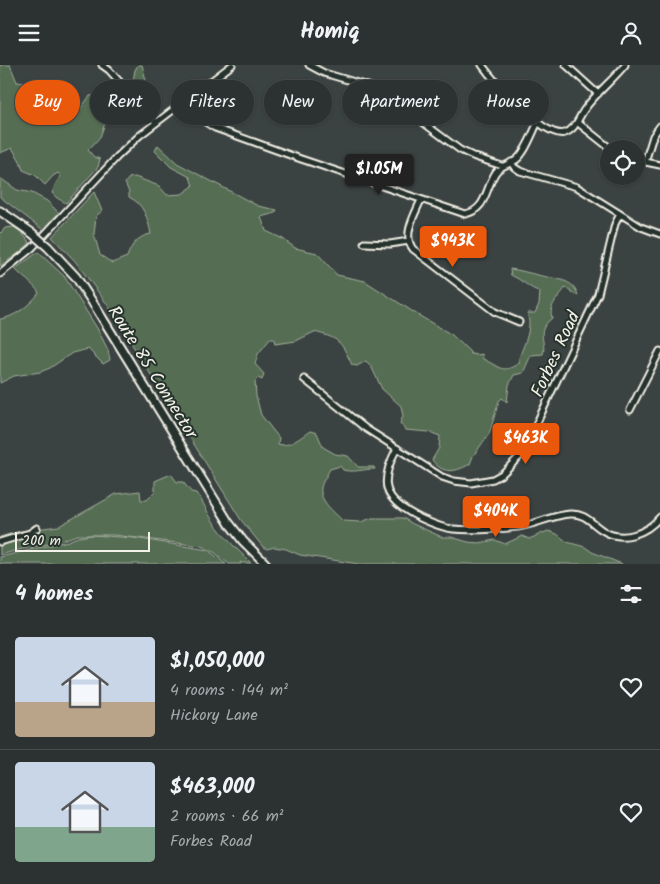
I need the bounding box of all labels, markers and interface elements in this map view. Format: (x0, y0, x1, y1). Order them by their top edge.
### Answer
text: Homiq (300, 15, 360, 50)
icon: menu (15, 19, 43, 47)
icon: person (617, 19, 645, 47)
chip: Buy (15, 80, 80, 125)
chip: Rent (90, 80, 161, 125)
chip: Filters (171, 80, 254, 125)
chip: New (264, 80, 332, 125)
chip: Apartment (342, 80, 458, 125)
chip: House (468, 80, 549, 125)
map controls (600, 140, 645, 185)
button: locate (600, 140, 645, 185)
pin: $1.05M (338, 153, 420, 196)
text: $1.05M (356, 157, 402, 182)
pin: $943K (418, 225, 488, 268)
text: $943K (431, 229, 475, 254)
street label: Route 85 Connector (99, 300, 205, 446)
street label: Forbes Road (524, 306, 589, 402)
pin: $463K (491, 423, 561, 465)
text: $463K (503, 426, 549, 451)
pin: $404K (461, 495, 531, 538)
text: $404K (474, 499, 518, 524)
scale bar (15, 529, 150, 552)
text: 200 m (22, 530, 61, 552)
text: 4 homes (15, 578, 93, 611)
icon: filters (617, 580, 645, 608)
text: $1,050,000 (170, 645, 264, 678)
icon: home (55, 657, 115, 717)
icon: heart (617, 673, 645, 701)
text: 4 rooms · 144 m² (170, 678, 288, 703)
text: Hickory Lane (170, 703, 258, 728)
text: $463,000 (170, 771, 255, 804)
icon: home (55, 782, 115, 842)
icon: heart (617, 798, 645, 826)
text: 2 rooms · 66 m² (170, 804, 284, 829)
text: Forbes Road (170, 829, 252, 854)

